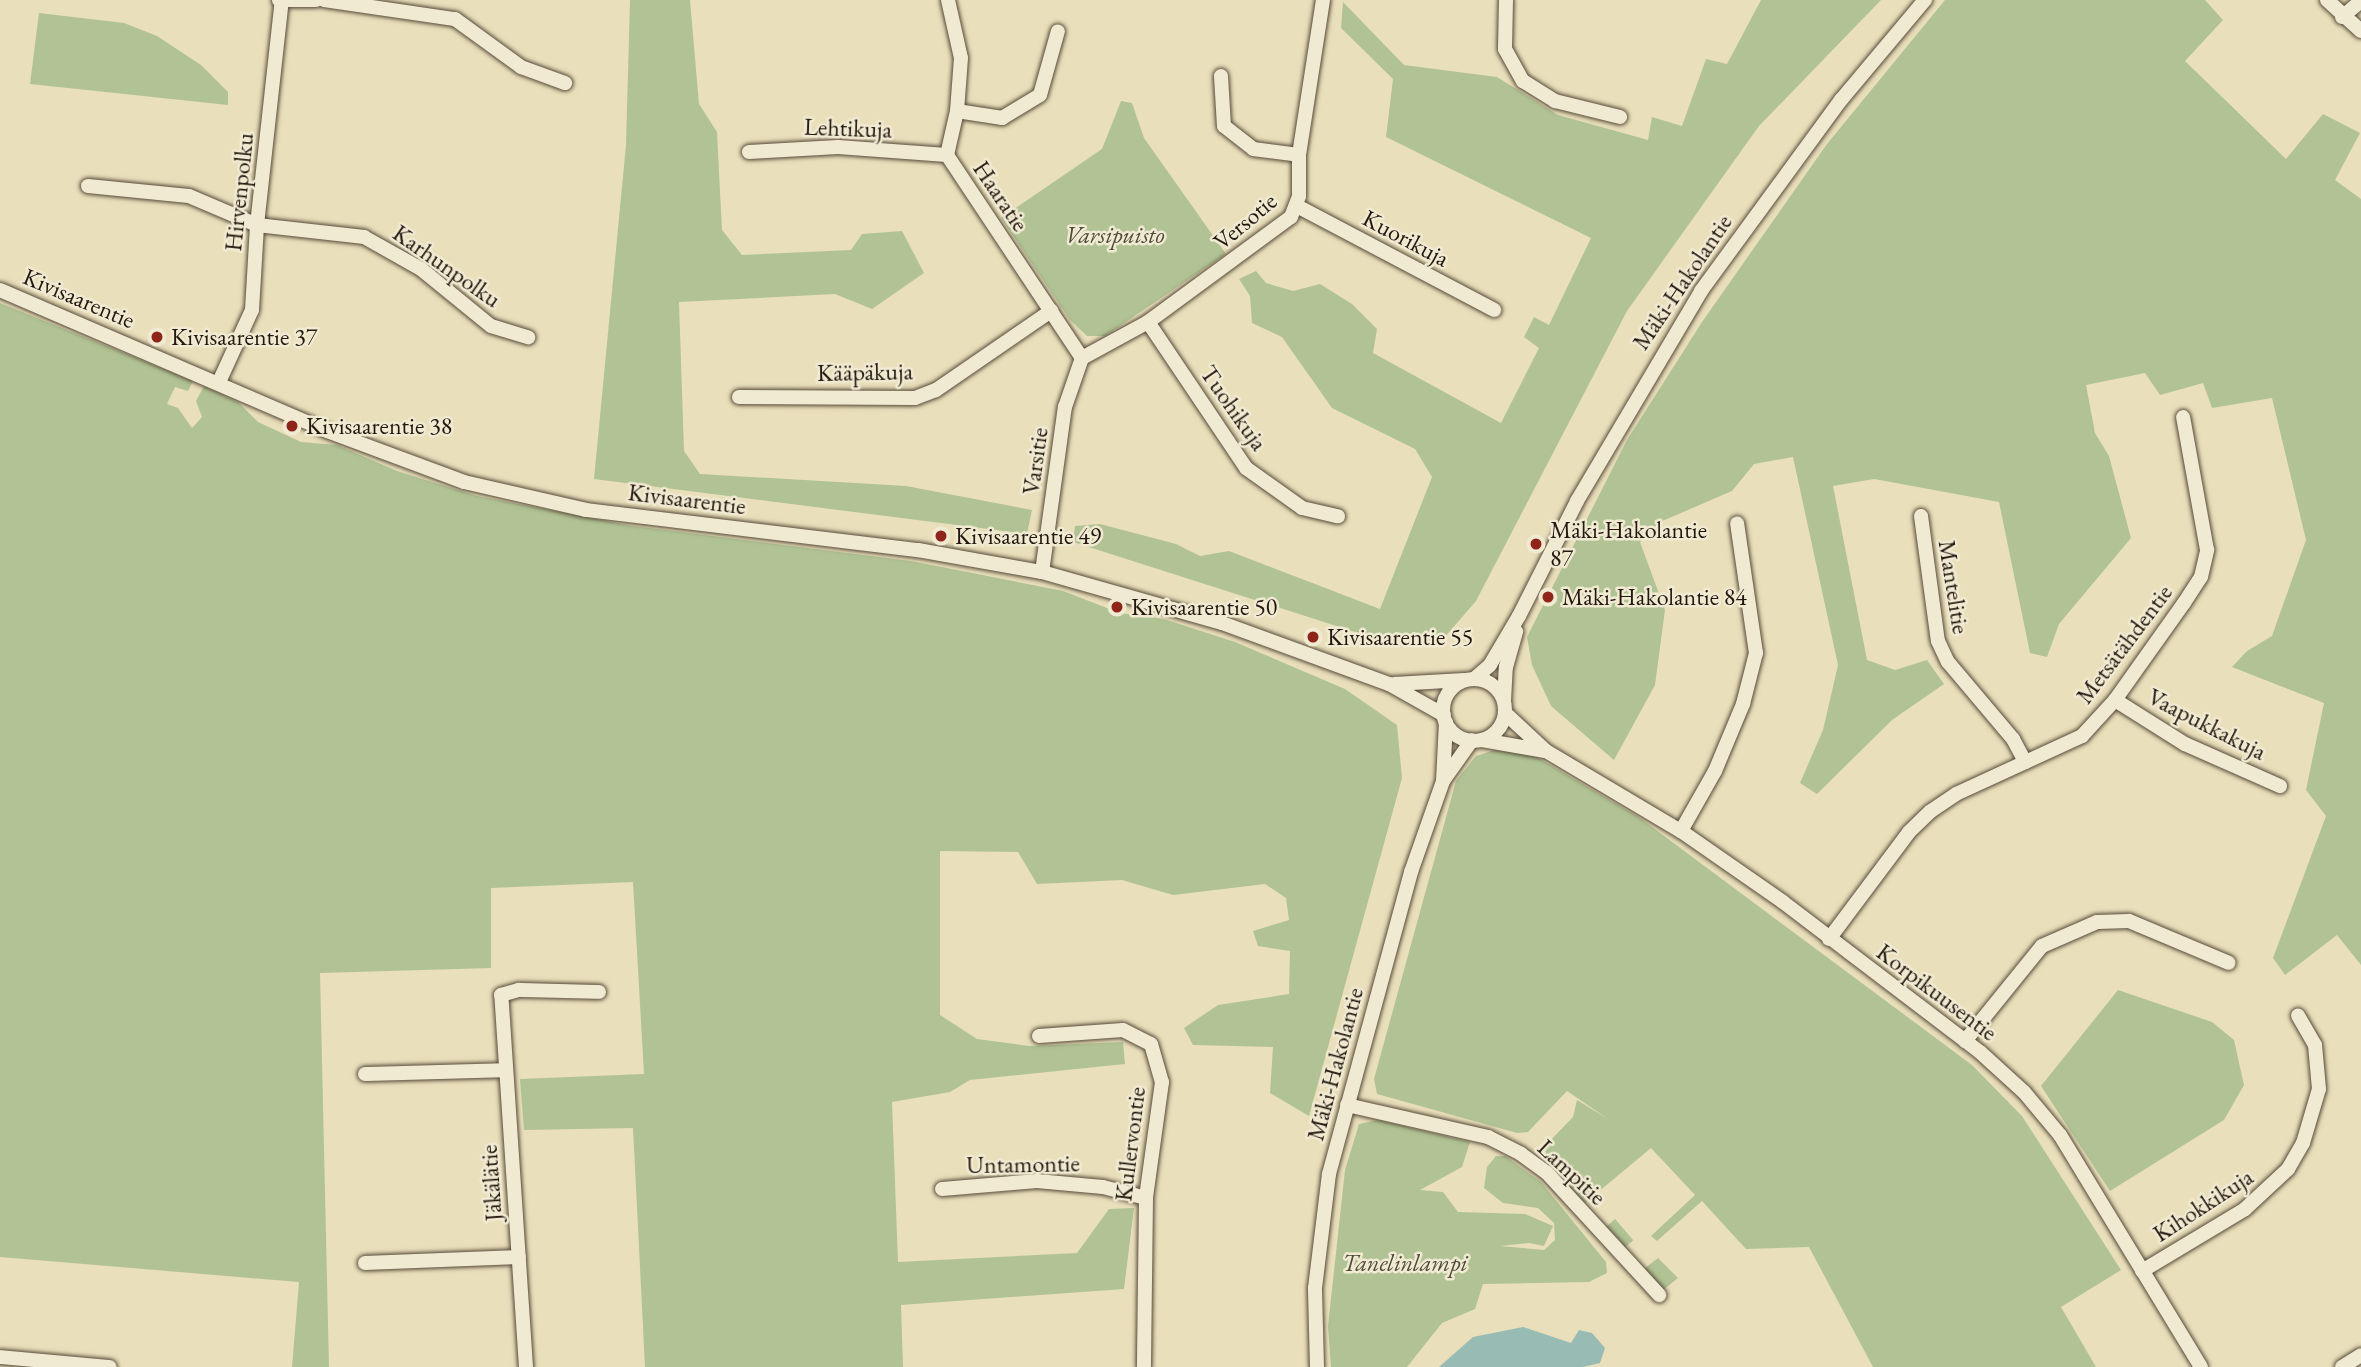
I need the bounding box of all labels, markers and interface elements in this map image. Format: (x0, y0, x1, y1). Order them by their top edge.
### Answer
street label: Lehtikuja (803, 112, 893, 144)
street label: Hirvenpolku (218, 131, 260, 253)
street label: Haaratie (967, 155, 1035, 237)
street label: Versotie (1208, 186, 1282, 256)
street label: Kuorikuja (1358, 203, 1454, 273)
street label: Mäki-Hakolantie (1626, 209, 1738, 355)
street label: Karhunpolku (387, 218, 507, 314)
park label: Varsipuisto (1065, 221, 1165, 249)
street label: Kivisaarentie (19, 262, 139, 334)
place label: Kivisaarentie 37 (171, 323, 317, 351)
marker: Kivisaarentie 37 (149, 329, 165, 345)
street label: Kääpäkuja (817, 357, 913, 387)
street label: Tuohikuja (1194, 360, 1274, 456)
place label: Kivisaarentie 38 (306, 412, 452, 440)
marker: Kivisaarentie 38 (284, 418, 300, 434)
street label: Varsitie (1016, 425, 1054, 497)
street label: Kivisaarentie (627, 477, 747, 521)
place label: Mäki-Hakolantie 87 (1550, 516, 1707, 572)
place label: Kivisaarentie 49 (955, 522, 1101, 550)
marker: Kivisaarentie 49 (933, 528, 949, 544)
marker: Mäki-Hakolantie 87 (1528, 536, 1544, 552)
street label: Mantelitie (1932, 538, 1976, 636)
street label: Metsätähdentie (2070, 579, 2178, 709)
place label: Mäki-Hakolantie 84 (1562, 583, 1747, 611)
marker: Mäki-Hakolantie 84 (1540, 589, 1556, 605)
place label: Kivisaarentie 50 (1131, 593, 1277, 621)
marker: Kivisaarentie 50 (1109, 599, 1125, 615)
place label: Kivisaarentie 55 (1327, 623, 1473, 651)
marker: Kivisaarentie 55 (1305, 629, 1321, 645)
street label: Vaapukkakuja (2143, 682, 2271, 766)
street label: Korpikuusentie (1871, 937, 2003, 1047)
street label: Mäki-Hakolantie (1301, 984, 1369, 1144)
street label: Kullervontie (1109, 1085, 1151, 1203)
street label: Lampitie (1532, 1133, 1612, 1211)
street label: Jäkälätie (474, 1144, 508, 1222)
street label: Untamontie (966, 1149, 1080, 1179)
street label: Kihokkikuja (2148, 1162, 2258, 1248)
park label: Tanelinlampi (1343, 1249, 1467, 1277)

